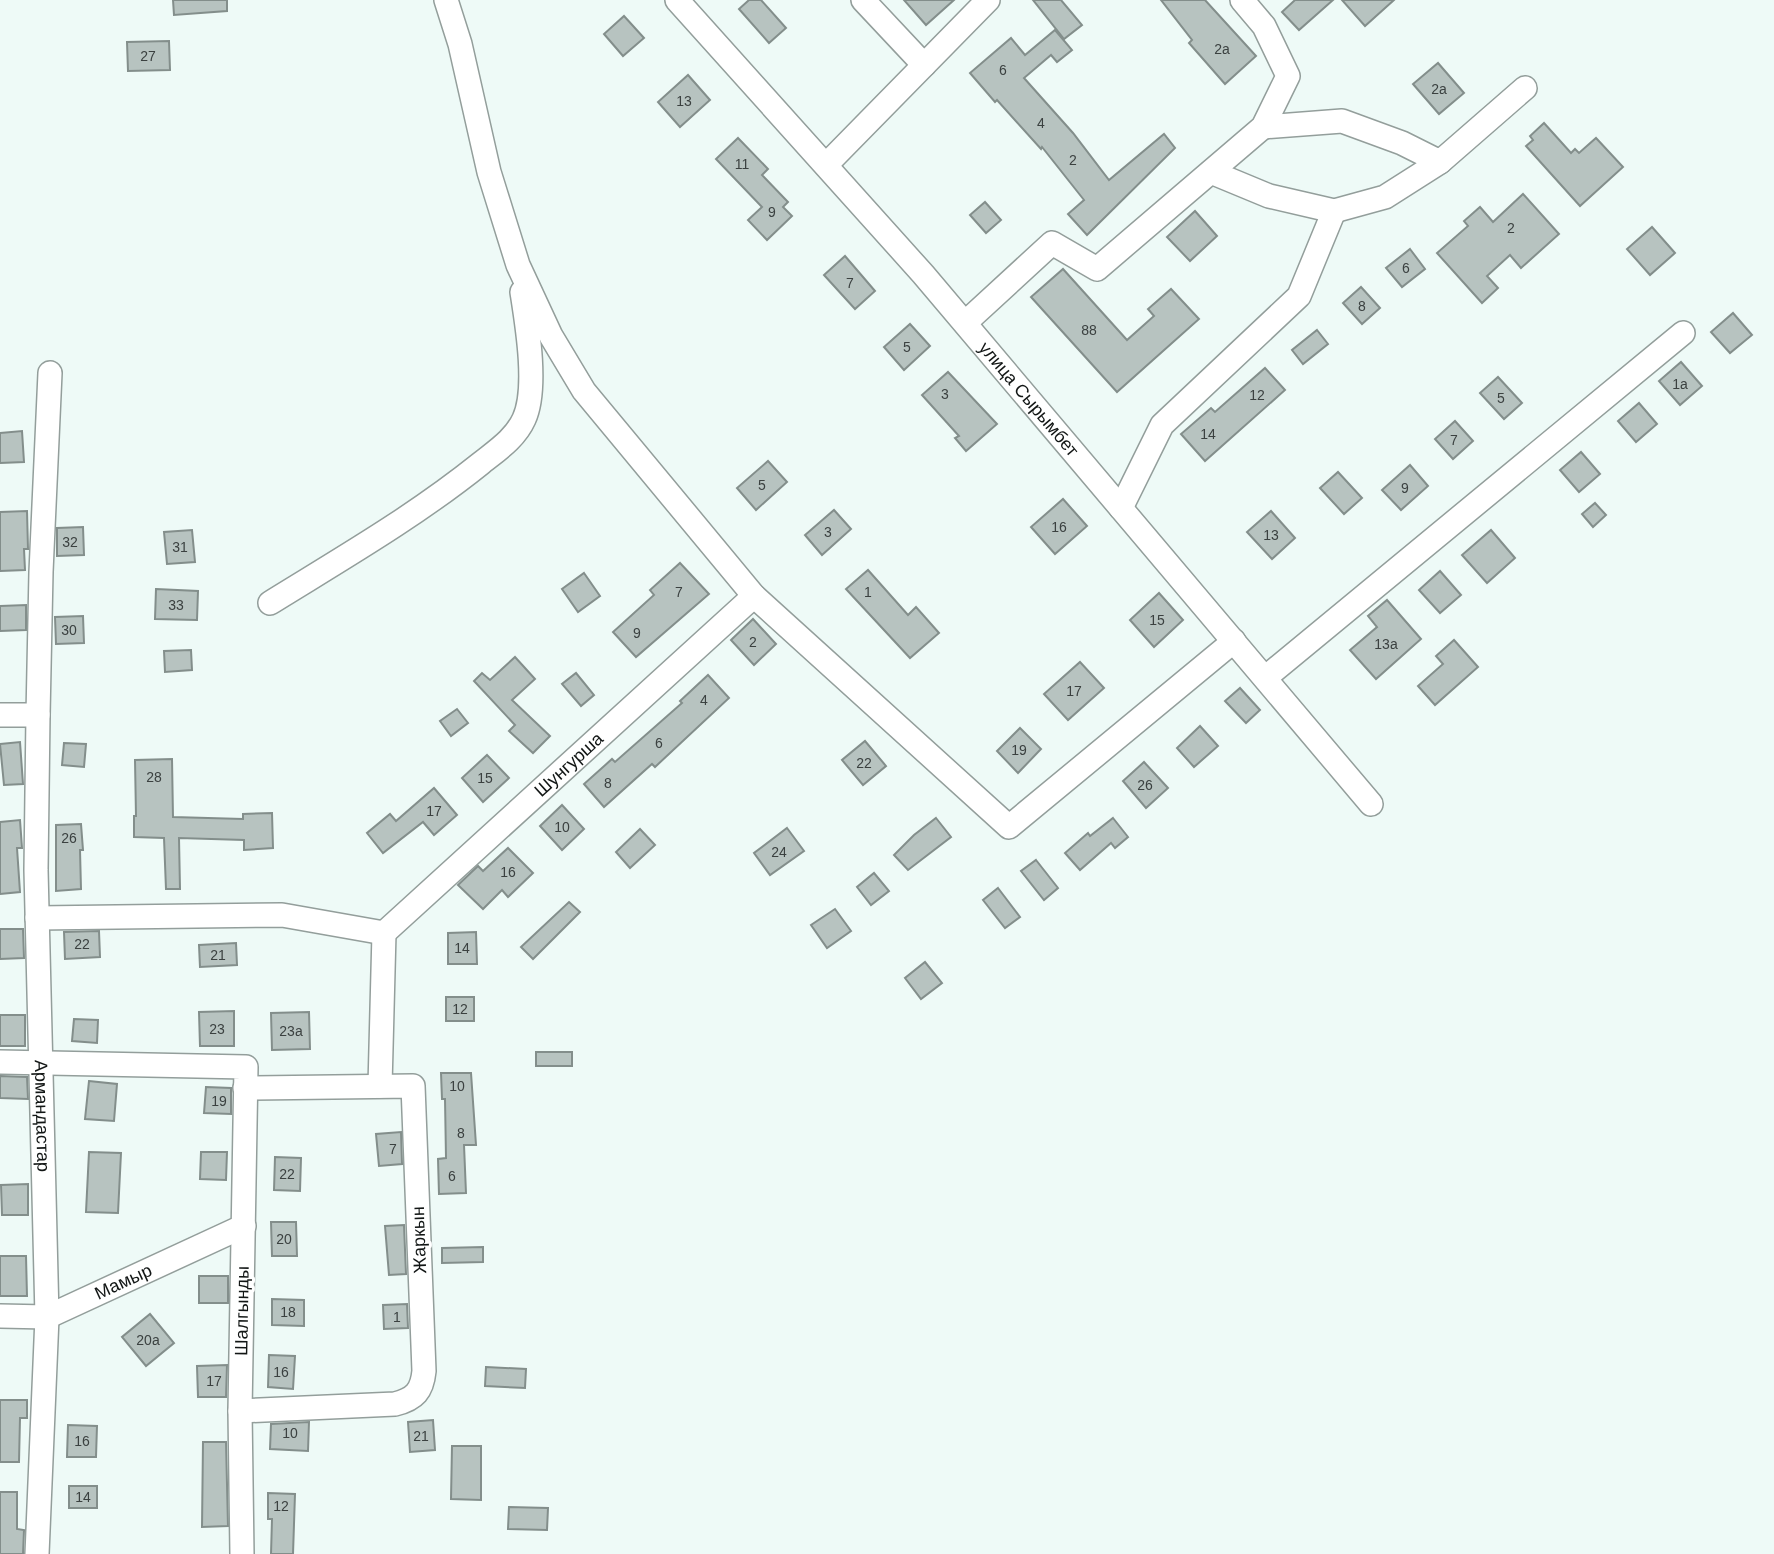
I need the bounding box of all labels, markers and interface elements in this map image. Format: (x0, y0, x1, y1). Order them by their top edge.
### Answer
house number: 2а (1214, 41, 1230, 57)
house number: 27 (140, 48, 156, 64)
house number: 6 (999, 62, 1007, 78)
house number: 2а (1431, 81, 1447, 97)
house number: 13 (676, 93, 692, 109)
house number: 4 (1037, 115, 1045, 131)
house number: 2 (1069, 152, 1077, 168)
house number: 11 (735, 156, 749, 172)
house number: 9 (768, 204, 776, 220)
house number: 2 (1507, 220, 1515, 236)
house number: 6 (1402, 260, 1410, 276)
house number: 7 (846, 275, 854, 291)
house number: 8 (1358, 298, 1366, 314)
house number: 88 (1081, 322, 1097, 338)
street label: улица Сырымбет (975, 338, 1083, 460)
house number: 5 (903, 339, 911, 355)
house number: 1а (1672, 376, 1688, 392)
house number: 3 (941, 386, 949, 402)
house number: 12 (1249, 387, 1265, 403)
house number: 5 (1497, 390, 1505, 406)
house number: 14 (1200, 426, 1216, 442)
house number: 7 (1450, 432, 1458, 448)
house number: 5 (758, 477, 766, 493)
house number: 9 (1401, 480, 1409, 496)
house number: 16 (1051, 519, 1067, 535)
house number: 3 (824, 524, 832, 540)
house number: 13 (1263, 527, 1279, 543)
house number: 32 (62, 534, 78, 550)
house number: 31 (172, 539, 188, 555)
house number: 7 (675, 584, 683, 600)
house number: 1 (864, 584, 872, 600)
house number: 33 (168, 597, 184, 613)
house number: 15 (1149, 612, 1165, 628)
house number: 30 (61, 622, 77, 638)
house number: 9 (633, 625, 641, 641)
house number: 2 (749, 634, 757, 650)
house number: 13а (1374, 636, 1398, 652)
house number: 17 (1066, 683, 1082, 699)
house number: 4 (700, 692, 708, 708)
street label: Шунгурша (531, 728, 608, 801)
house number: 6 (655, 735, 663, 751)
house number: 19 (1011, 742, 1027, 758)
house number: 22 (856, 755, 872, 771)
house number: 28 (146, 769, 162, 785)
house number: 15 (477, 770, 493, 786)
house number: 8 (604, 775, 612, 791)
house number: 26 (1137, 777, 1153, 793)
house number: 17 (426, 803, 442, 819)
house number: 10 (554, 819, 570, 835)
house number: 26 (61, 830, 77, 846)
house number: 24 (771, 844, 787, 860)
house number: 16 (500, 864, 516, 880)
house number: 22 (74, 936, 90, 952)
house number: 14 (454, 940, 470, 956)
house number: 21 (210, 947, 226, 963)
house number: 12 (452, 1001, 468, 1017)
house number: 23 (209, 1021, 225, 1037)
house number: 23а (279, 1023, 303, 1039)
street label: Армандастар (31, 1060, 53, 1172)
house number: 10 (449, 1078, 465, 1094)
house number: 19 (211, 1093, 227, 1109)
house number: 8 (457, 1125, 465, 1141)
house number: 7 (389, 1141, 397, 1157)
house number: 22 (279, 1166, 295, 1182)
house number: 6 (448, 1168, 456, 1184)
street label: Жаркын (408, 1206, 430, 1274)
house number: 20 (276, 1231, 292, 1247)
street label: Мамыр (92, 1260, 155, 1304)
street label: Шалгынды (231, 1266, 253, 1356)
house number: 18 (280, 1304, 296, 1320)
house number: 1 (393, 1309, 401, 1325)
house number: 20а (136, 1332, 160, 1348)
house number: 16 (273, 1364, 289, 1380)
house number: 17 (206, 1373, 222, 1389)
house number: 10 (282, 1425, 298, 1441)
house number: 21 (413, 1428, 429, 1444)
house number: 16 (74, 1433, 90, 1449)
house number: 14 (75, 1489, 91, 1505)
house number: 12 (273, 1498, 289, 1514)

